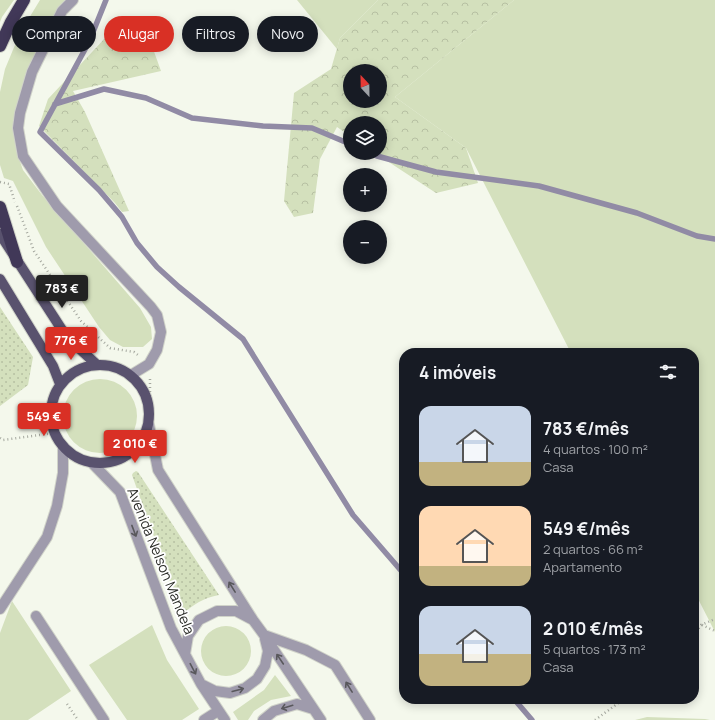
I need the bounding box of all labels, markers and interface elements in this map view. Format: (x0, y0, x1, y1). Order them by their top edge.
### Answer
chip: Comprar (12, 16, 96, 52)
chip: Alugar (104, 16, 174, 52)
chip: Filtros (182, 16, 249, 52)
chip: Novo (257, 16, 318, 52)
north arrow (343, 64, 387, 108)
map controls (343, 64, 387, 264)
button: layers (343, 116, 387, 160)
button: + (343, 168, 387, 212)
button: − (343, 220, 387, 264)
pin: 783 € (34, 275, 90, 309)
text: 783 € (45, 279, 79, 297)
pin: 776 € (43, 327, 99, 361)
text: 776 € (54, 331, 88, 349)
text: 4 imóveis (419, 361, 496, 384)
icon: filters (657, 361, 679, 383)
pin: 549 € (16, 403, 72, 437)
text: 549 € (27, 407, 61, 425)
text: 783 €/mês (543, 417, 629, 440)
icon: home (451, 422, 499, 470)
pin: 2 010 € (98, 430, 172, 464)
text: 2 010 € (113, 434, 157, 452)
text: 4 quartos · 100 m² (543, 440, 648, 458)
text: Casa (543, 458, 574, 476)
street label: Avenida Nelson Mandela (123, 485, 200, 637)
text: 549 €/mês (543, 517, 630, 540)
icon: home (451, 522, 499, 570)
one-way arrow (131, 524, 139, 536)
text: 2 quartos · 66 m² (543, 540, 643, 558)
text: Apartamento (543, 558, 622, 576)
one-way arrow (228, 582, 236, 593)
text: 2 010 €/mês (543, 617, 643, 640)
icon: home (451, 622, 499, 670)
text: 5 quartos · 173 m² (543, 640, 646, 658)
one-way arrow (276, 654, 284, 665)
text: Casa (543, 658, 574, 676)
one-way arrow (190, 663, 197, 675)
one-way arrow (345, 682, 353, 693)
one-way arrow (231, 686, 244, 694)
one-way arrow (281, 704, 294, 711)

